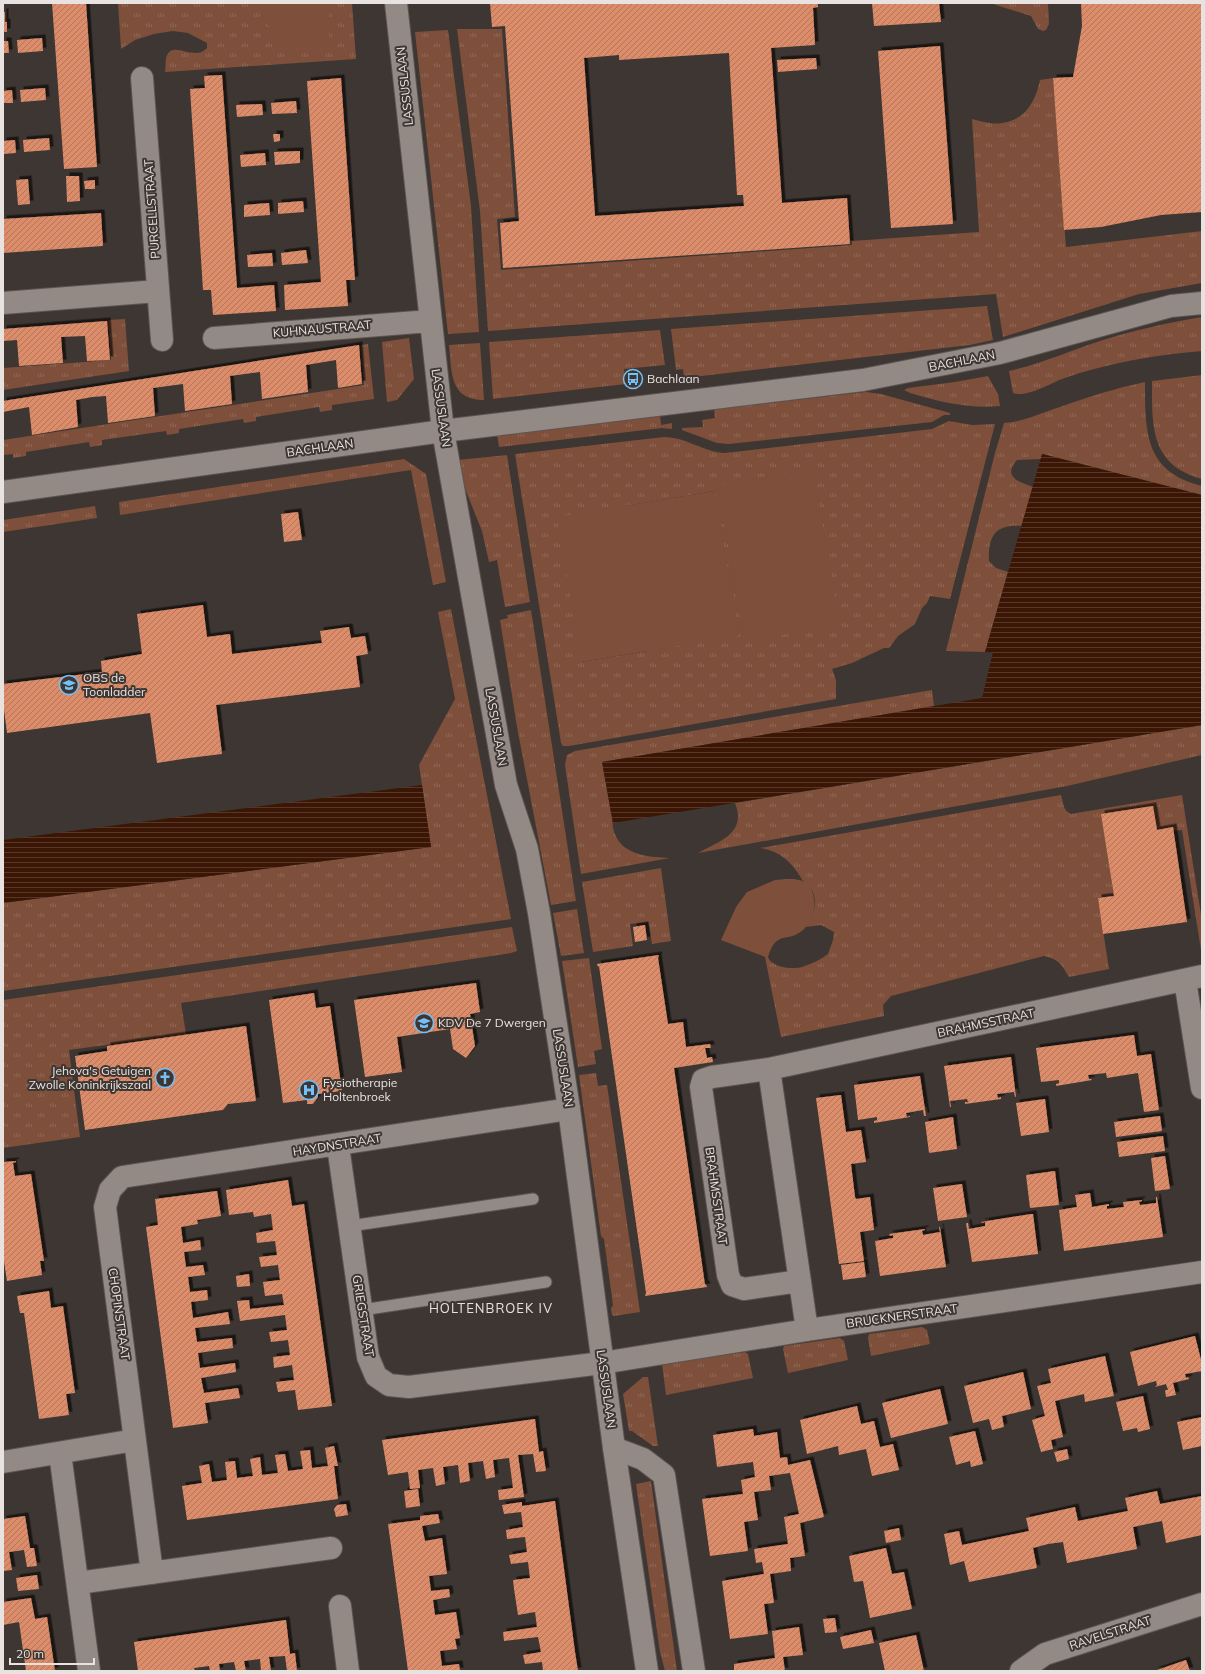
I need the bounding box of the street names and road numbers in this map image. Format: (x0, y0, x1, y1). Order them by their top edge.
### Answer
street label: LASSUSLAAN (393, 46, 416, 126)
street label: PURCELLSTRAAT (140, 158, 162, 259)
street label: KUHNAUSTRAAT (272, 317, 372, 340)
street label: BACHLAAN (928, 347, 996, 374)
street label: LASSUSLAAN (429, 368, 454, 448)
street label: BACHLAAN (286, 435, 354, 460)
street label: LASSUSLAAN (482, 687, 511, 767)
street label: BRAHMSSTRAAT (936, 1005, 1037, 1040)
street label: LASSUSLAAN (550, 1028, 577, 1108)
street label: HAYDNSTRAAT (292, 1130, 383, 1159)
street label: BRAHMSSTRAAT (702, 1146, 731, 1247)
street label: CHOPINSTRAAT (106, 1267, 134, 1362)
street label: GRIEGSTRAAT (350, 1274, 377, 1359)
street label: BRUCKNERSTRAAT (845, 1300, 959, 1331)
street label: LASSUSLAAN (594, 1349, 619, 1429)
street label: RAVELSTRAAT (1067, 1612, 1153, 1653)

